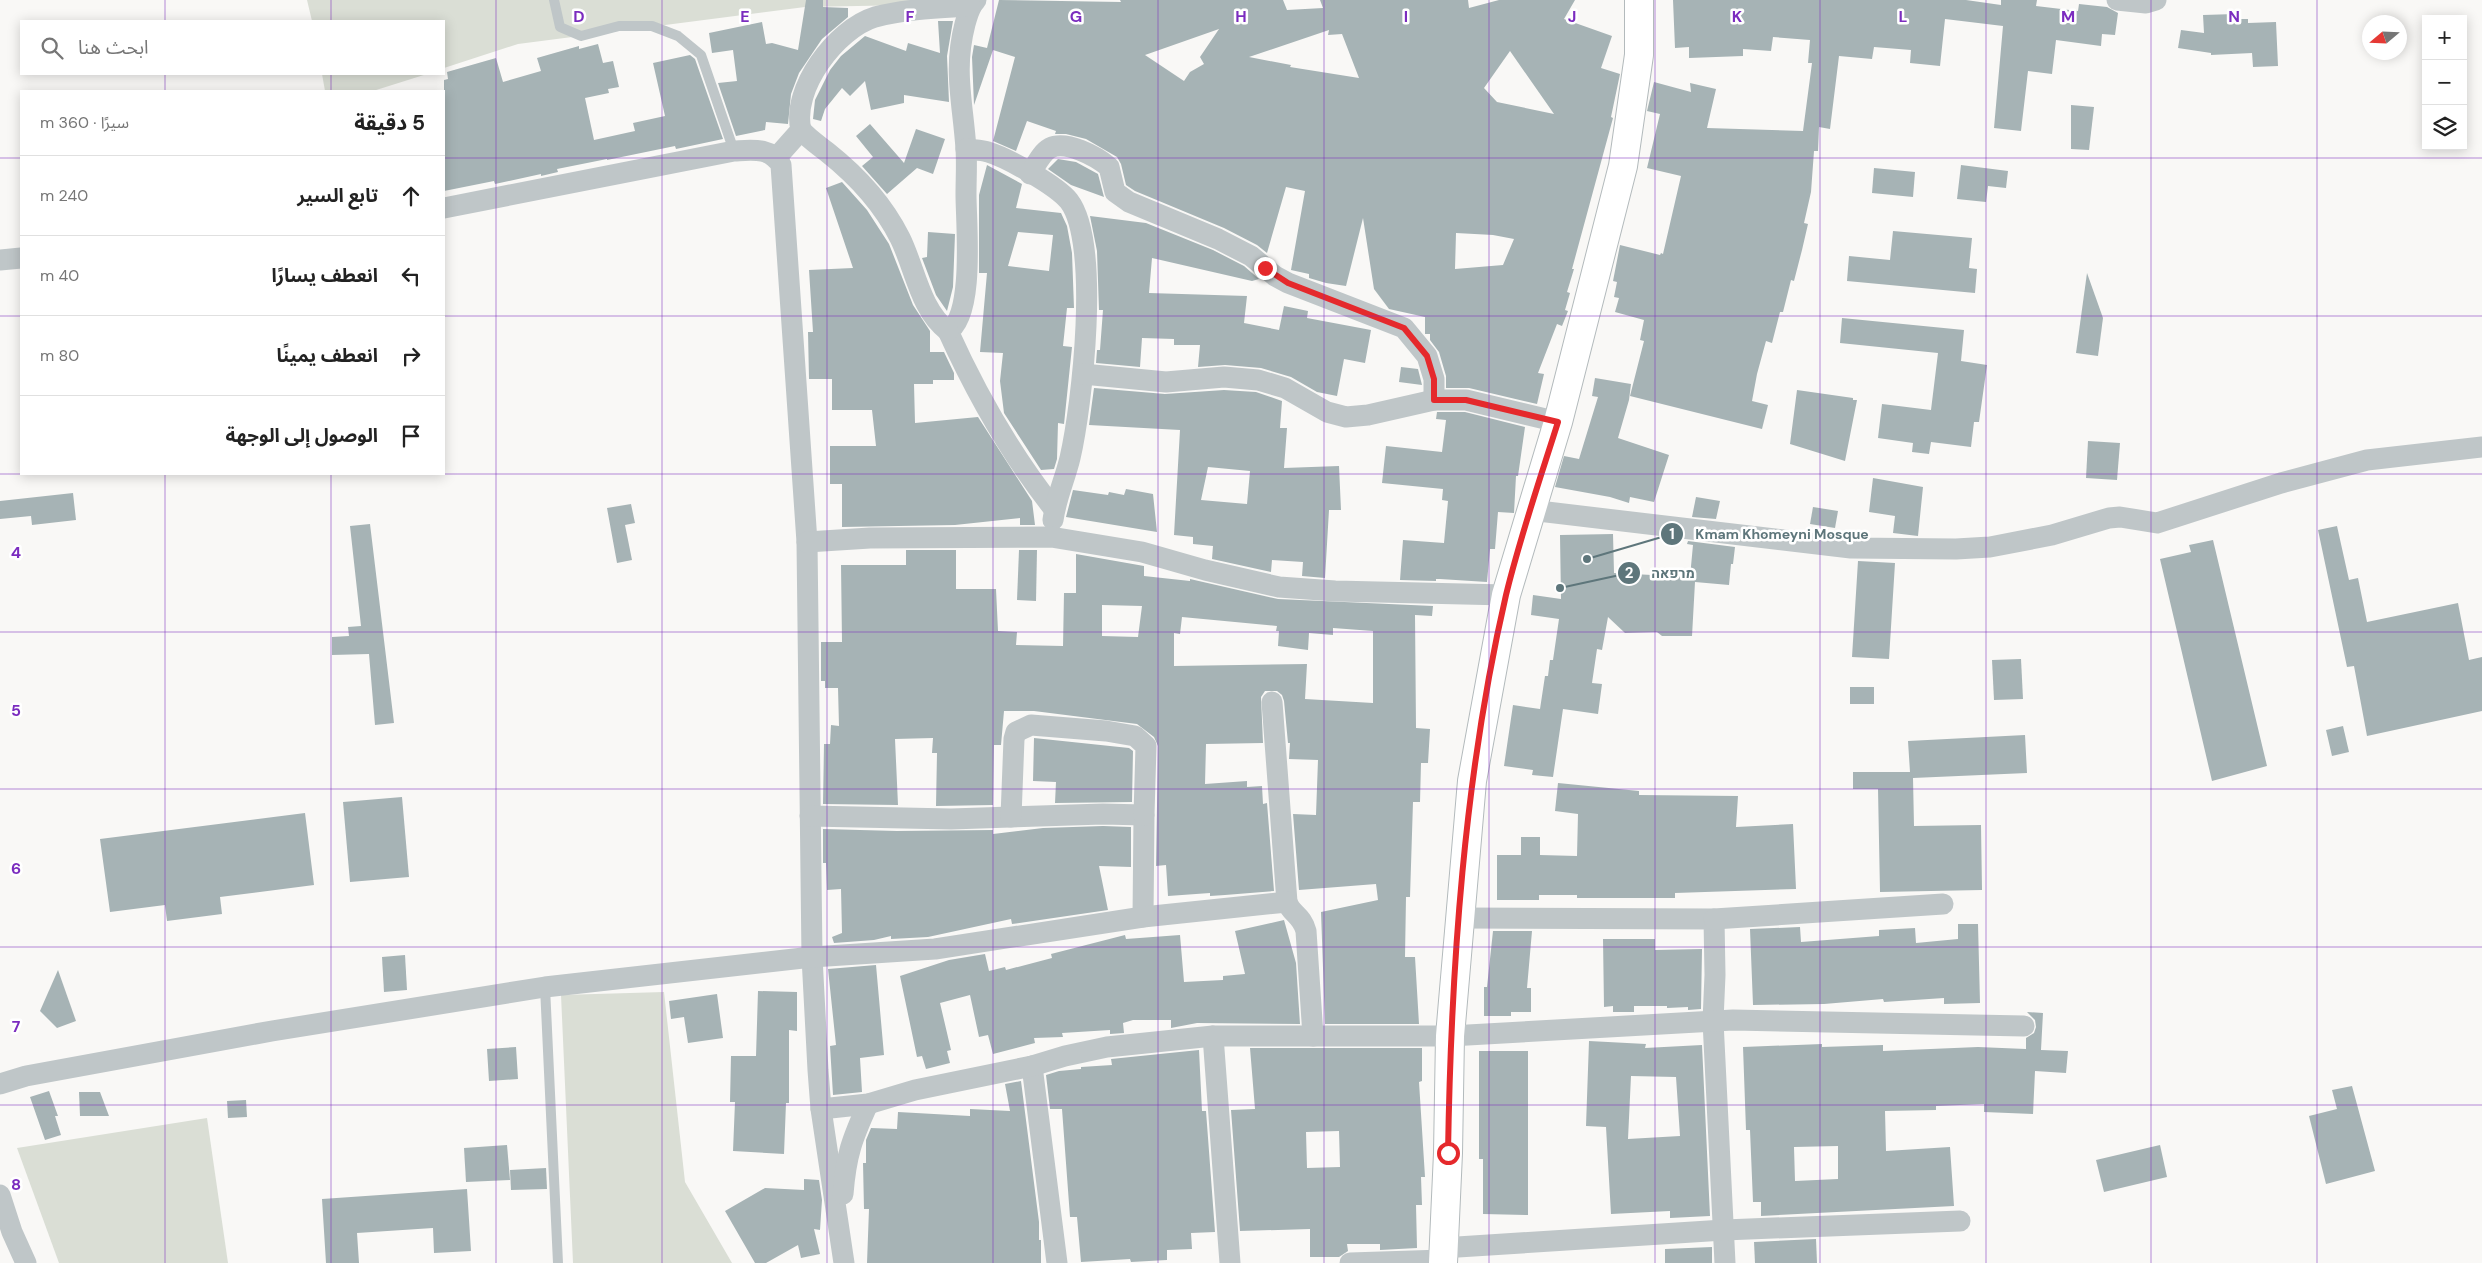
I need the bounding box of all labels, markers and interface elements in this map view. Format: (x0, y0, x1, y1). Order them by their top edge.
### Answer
text: D (573, 6, 585, 27)
text: E (740, 6, 750, 27)
text: F (906, 6, 915, 27)
text: G (1070, 6, 1082, 27)
text: H (1235, 6, 1247, 27)
text: I (1404, 6, 1408, 27)
text: J (1568, 6, 1576, 27)
text: K (1732, 6, 1743, 27)
text: L (1899, 6, 1908, 27)
text: M (2061, 6, 2075, 27)
text: N (2228, 6, 2240, 27)
north arrow (2362, 15, 2407, 60)
map controls (2422, 15, 2467, 150)
button: + (2422, 15, 2467, 60)
search box (20, 20, 445, 75)
icon: search (38, 34, 66, 62)
text: ابحث هنا (78, 35, 149, 60)
button: − (2422, 60, 2467, 105)
button: layers (2422, 105, 2467, 150)
text: 5 دقيقة (354, 109, 425, 137)
text: سيرًا · 360 m (40, 112, 129, 133)
icon: ahead (397, 182, 425, 210)
text: تابع السير (297, 183, 378, 208)
text: 240 m (40, 185, 88, 206)
route end (1254, 257, 1277, 280)
icon: left (397, 262, 425, 290)
text: انعطف يسارًا (271, 263, 378, 288)
text: 40 m (40, 265, 79, 286)
icon: right (397, 342, 425, 370)
text: انعطف يمينًا (276, 343, 378, 368)
text: 80 m (40, 345, 79, 366)
icon: arrive (397, 422, 425, 450)
text: الوصول إلى الوجهة (226, 423, 378, 448)
callout: Kmam Khomeyni Mosque (1660, 520, 1878, 549)
text: 1 (1669, 524, 1675, 544)
text: Kmam Khomeyni Mosque (1695, 525, 1869, 543)
text: 4 (11, 542, 21, 563)
callout: מרפאה (1616, 559, 1705, 588)
text: 2 (1625, 563, 1634, 583)
text: מרפאה (1651, 564, 1695, 582)
text: 5 (11, 700, 21, 721)
text: 6 (11, 858, 21, 879)
text: 7 (12, 1016, 21, 1037)
route start (1437, 1142, 1460, 1165)
text: 8 (11, 1174, 21, 1195)

